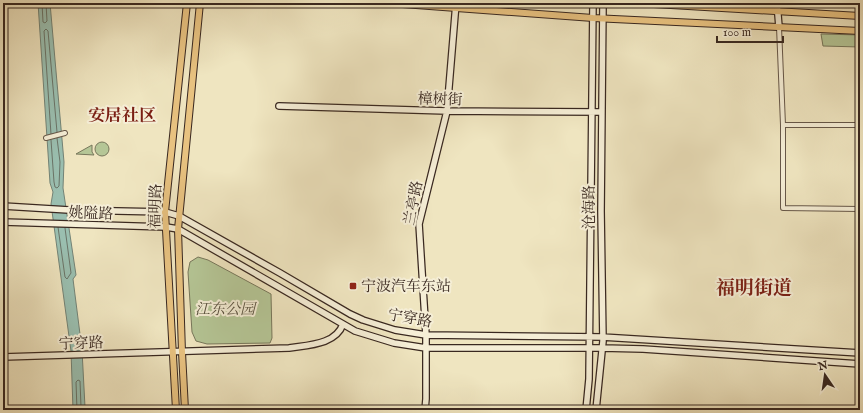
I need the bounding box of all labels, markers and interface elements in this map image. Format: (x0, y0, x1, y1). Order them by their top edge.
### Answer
scale bar (717, 18, 783, 44)
text: 100 m (723, 25, 751, 40)
street label: 樟树街 (417, 90, 463, 109)
district label: 安居社区 (88, 106, 156, 127)
street label: 兰亭路 (400, 179, 427, 227)
street label: 福明路 (145, 183, 166, 229)
street label: 沧海路 (580, 184, 599, 230)
street label: 姚隘路 (68, 203, 114, 224)
place label: 宁波汽车东站 (361, 277, 451, 296)
district label: 福明街道 (716, 277, 792, 301)
marker: 宁波汽车东站 (348, 281, 358, 291)
park label: 江东公园 (195, 300, 257, 319)
street label: 宁穿路 (386, 305, 434, 332)
street label: 宁穿路 (58, 333, 104, 354)
north arrow (805, 355, 845, 395)
text: N (816, 358, 830, 374)

